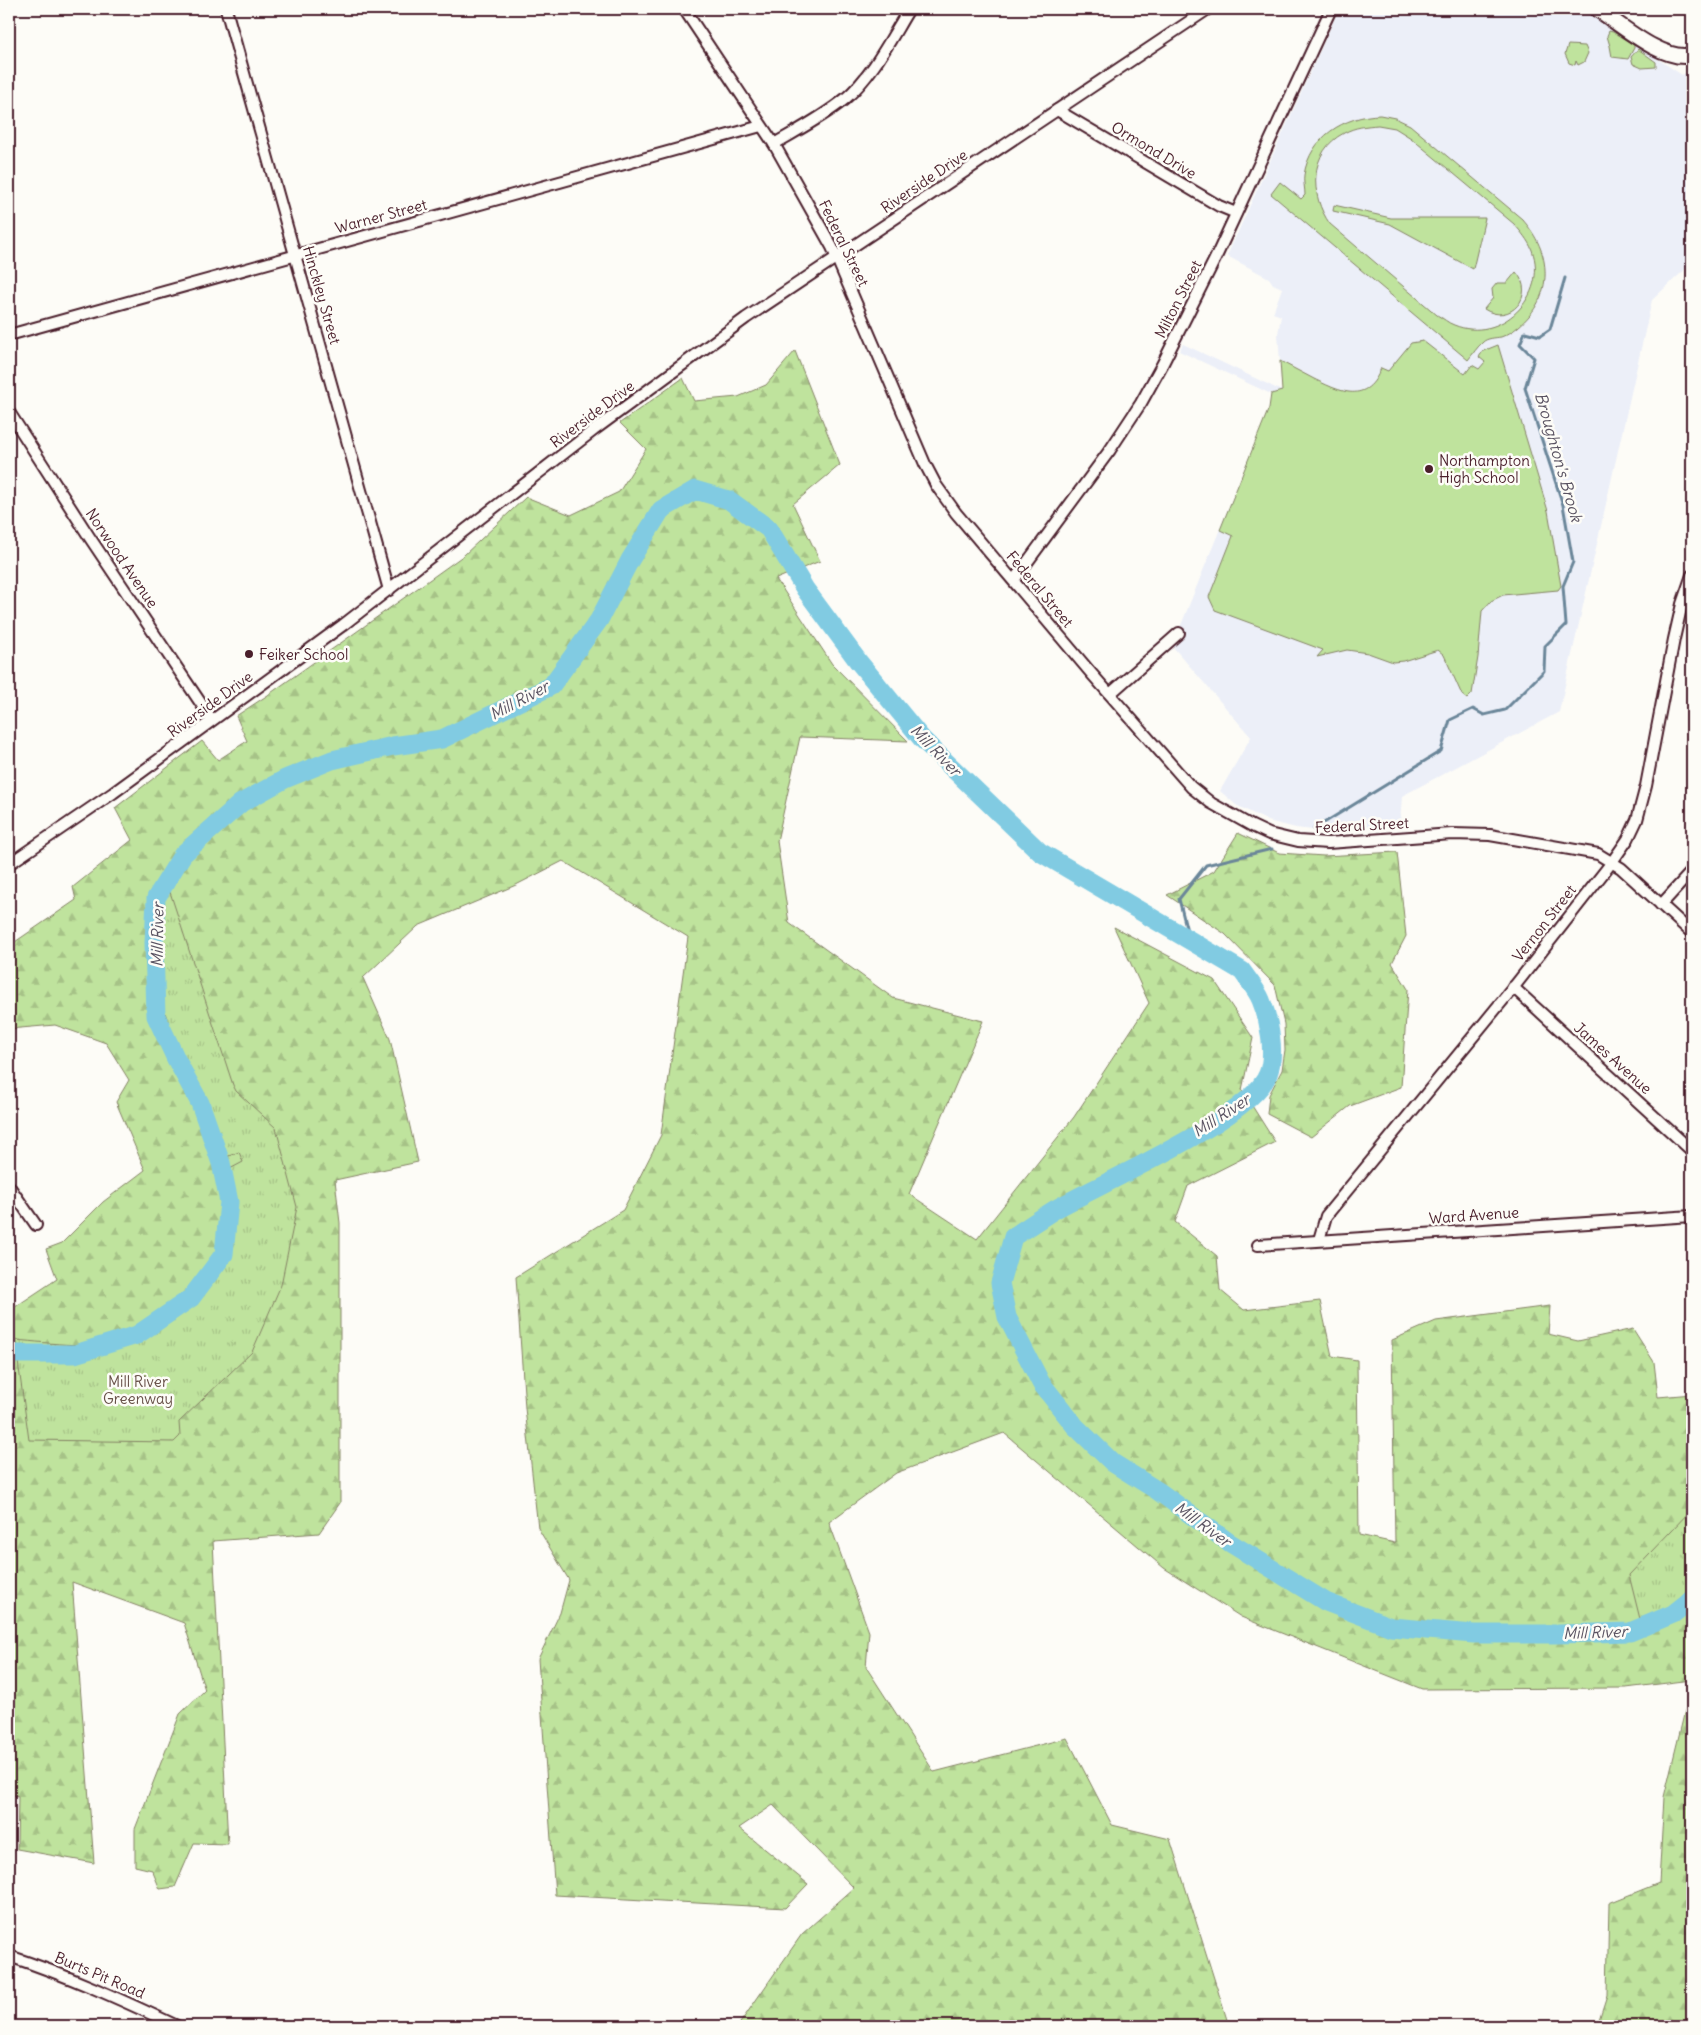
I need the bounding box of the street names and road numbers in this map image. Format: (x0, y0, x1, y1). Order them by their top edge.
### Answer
street label: Ormond Drive (1108, 117, 1200, 183)
street label: Riverside Drive (877, 145, 971, 217)
street label: Warner Street (333, 195, 429, 237)
street label: Federal Street (815, 197, 873, 289)
street label: Hinckley Street (299, 244, 345, 346)
street label: Milton Street (1150, 257, 1206, 341)
street label: Riverside Drive (546, 376, 638, 452)
street label: Norwood Avenue (82, 505, 162, 611)
street label: Federal Street (1002, 547, 1078, 631)
street label: Riverside Drive (164, 667, 256, 741)
street label: Federal Street (1315, 813, 1409, 837)
street label: Vernon Street (1508, 881, 1580, 965)
street label: James Avenue (1570, 1018, 1656, 1098)
street label: Ward Avenue (1428, 1202, 1520, 1228)
street label: Burts Pit Road (52, 1947, 148, 2003)

